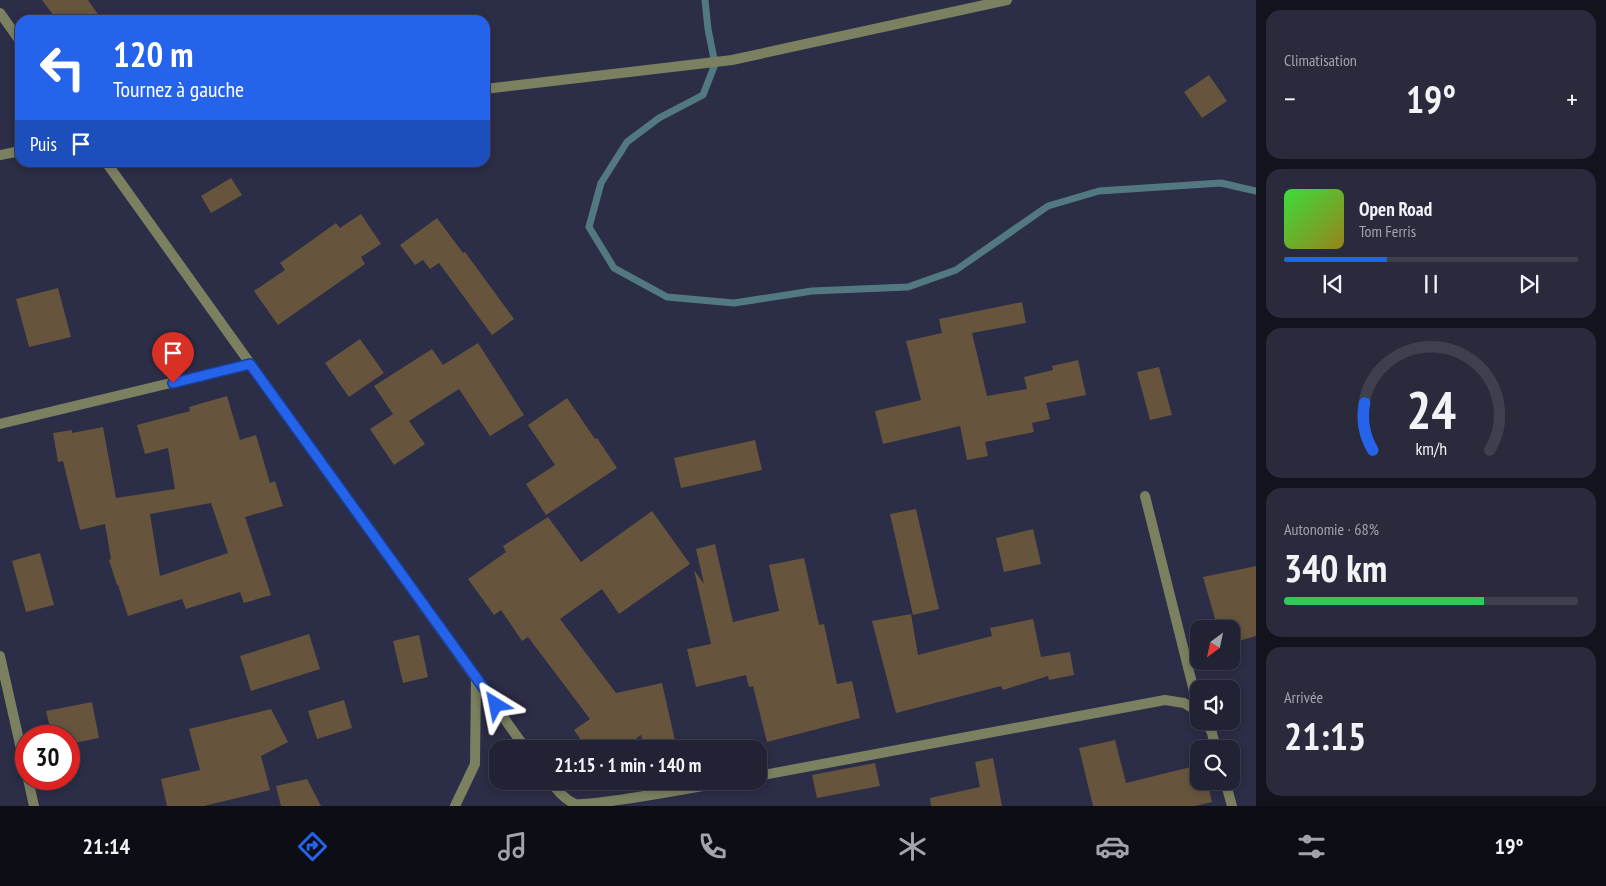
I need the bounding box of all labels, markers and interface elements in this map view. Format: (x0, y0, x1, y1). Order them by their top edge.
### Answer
text: 120 m (113, 31, 194, 77)
icon: left (30, 35, 95, 100)
text: Climatisation (1284, 50, 1357, 70)
text: 19° (1406, 74, 1456, 123)
text: Tournez à gauche (113, 75, 244, 103)
text: − (1284, 80, 1296, 117)
text: + (1566, 80, 1578, 117)
icon: arrive (67, 130, 95, 158)
text: Puis (30, 132, 57, 156)
text: Open Road (1359, 197, 1432, 221)
text: Tom Ferris (1359, 221, 1416, 241)
icon: previous (1319, 270, 1347, 298)
icon: pause (1417, 270, 1445, 298)
icon: next (1515, 270, 1543, 298)
pin (152, 332, 194, 383)
icon: arrive (159, 339, 187, 367)
text: 24 (1406, 376, 1456, 443)
text: km/h (1415, 437, 1447, 460)
text: Autonomie · 68% (1284, 519, 1379, 539)
text: 340 km (1284, 543, 1387, 592)
north arrow (1190, 620, 1240, 670)
map controls (1190, 620, 1240, 790)
position arrow (469, 678, 521, 730)
button: sound (1190, 680, 1240, 730)
text: Arrivée (1284, 687, 1323, 707)
text: 21:15 (1284, 711, 1366, 760)
speed limit sign: 30 (15, 725, 80, 790)
button: search (1190, 740, 1240, 790)
text: 21:15 · 1 min · 140 m (555, 753, 701, 777)
icon: directions (295, 829, 330, 864)
icon: music (495, 829, 530, 864)
icon: phone (695, 829, 730, 864)
icon: climate (895, 829, 930, 864)
icon: car (1095, 829, 1130, 864)
icon: filters (1294, 829, 1329, 864)
text: 21:14 (82, 832, 130, 860)
text: 19° (1494, 832, 1523, 860)

